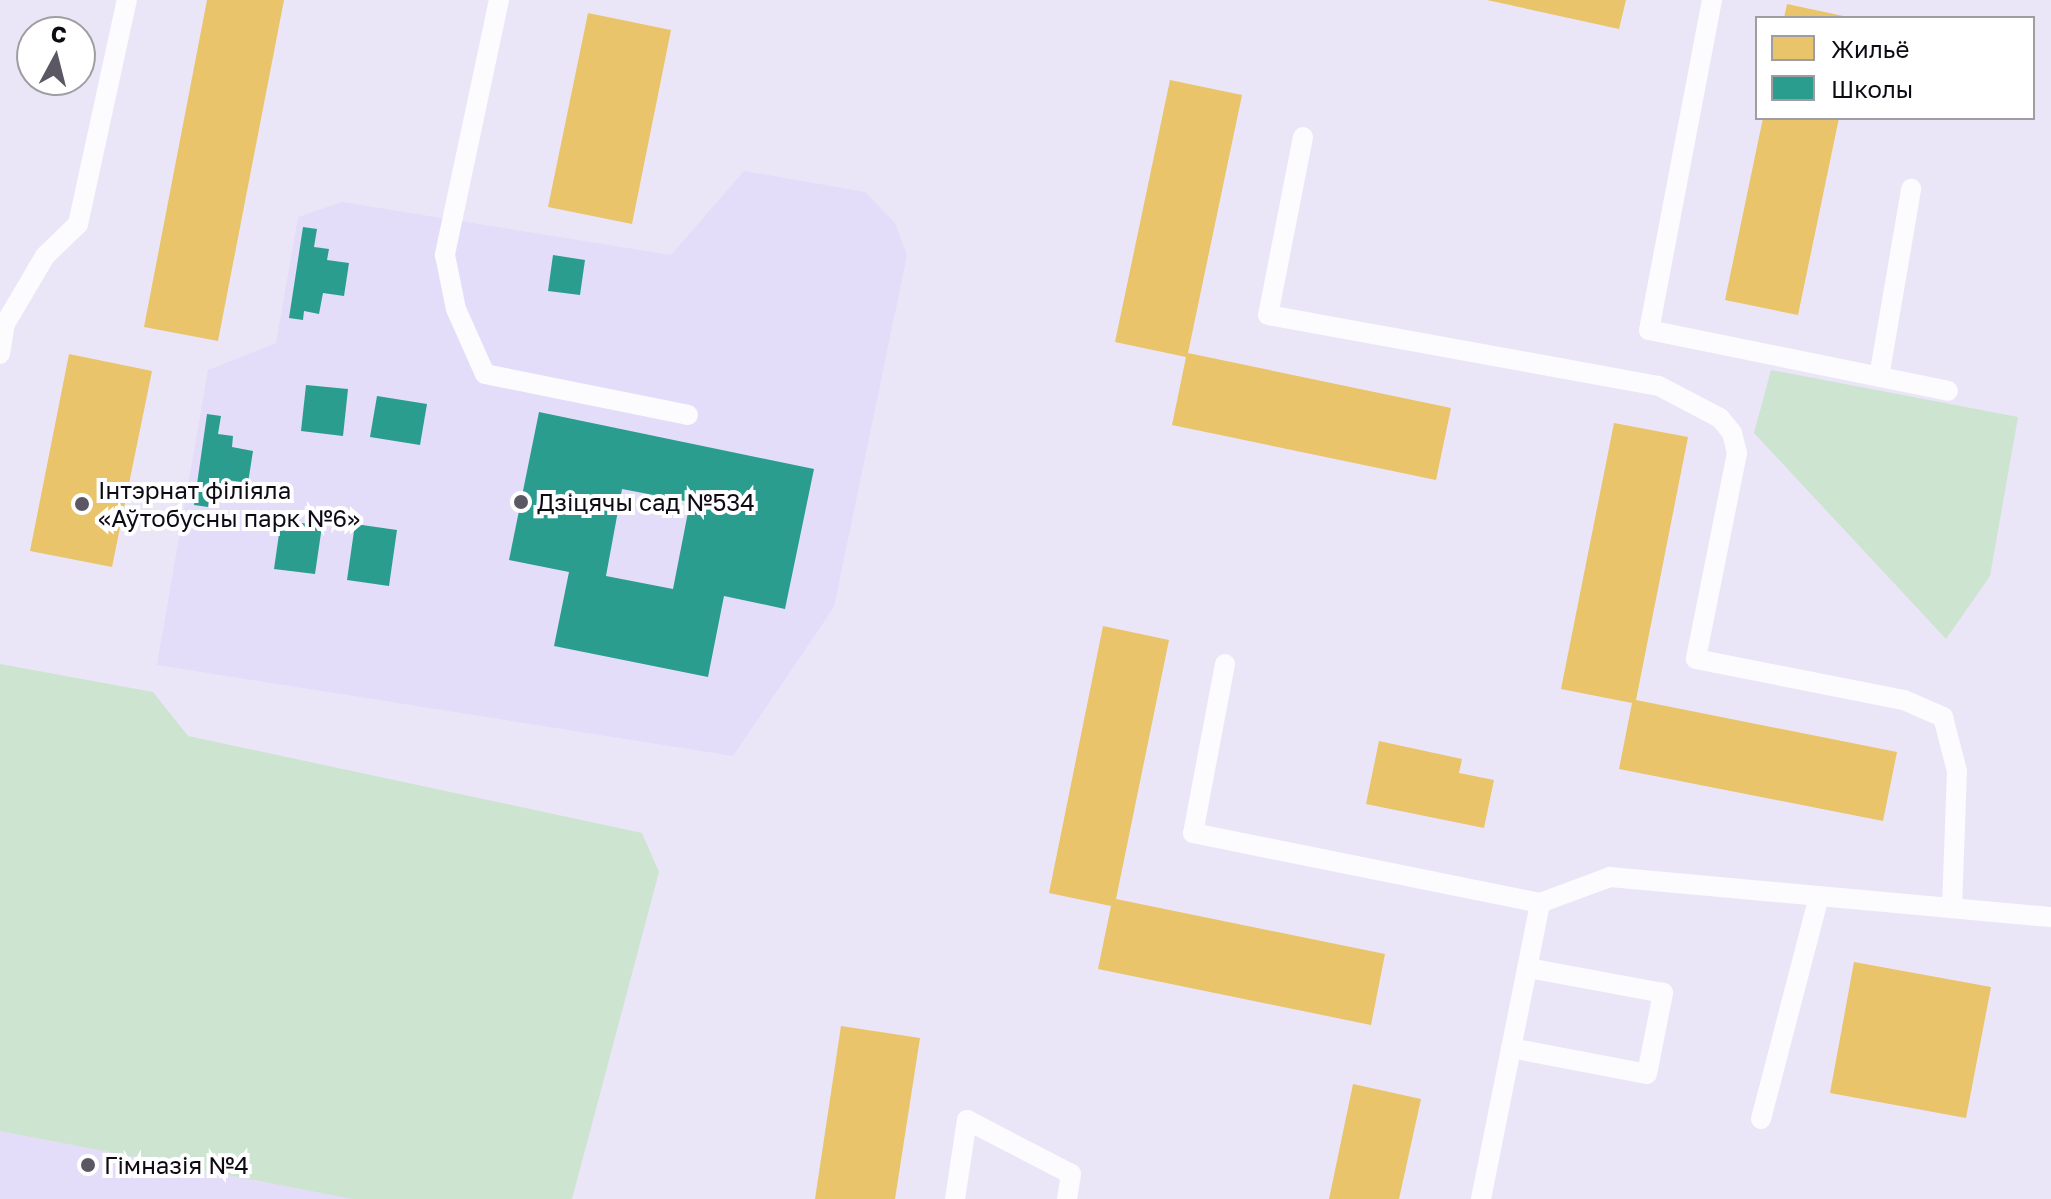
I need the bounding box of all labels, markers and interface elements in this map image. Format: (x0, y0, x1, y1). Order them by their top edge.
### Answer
north arrow (16, 16, 96, 96)
legend (1755, 16, 2035, 120)
text: С (49, 19, 68, 48)
text: Жильё (1831, 34, 1909, 63)
text: Школы (1831, 74, 1913, 103)
place label: Інтэрнат філіяла «Аўтобусны парк №6» (98, 476, 360, 532)
place label: Дзіцячы сад №534 (537, 488, 755, 516)
marker: Дзіцячы сад №534 (512, 493, 530, 511)
marker: Інтэрнат філіяла «Аўтобусны парк №6» (73, 495, 91, 513)
place label: Гімназія №4 (104, 1151, 249, 1179)
marker: Гімназія №4 (79, 1156, 97, 1174)

